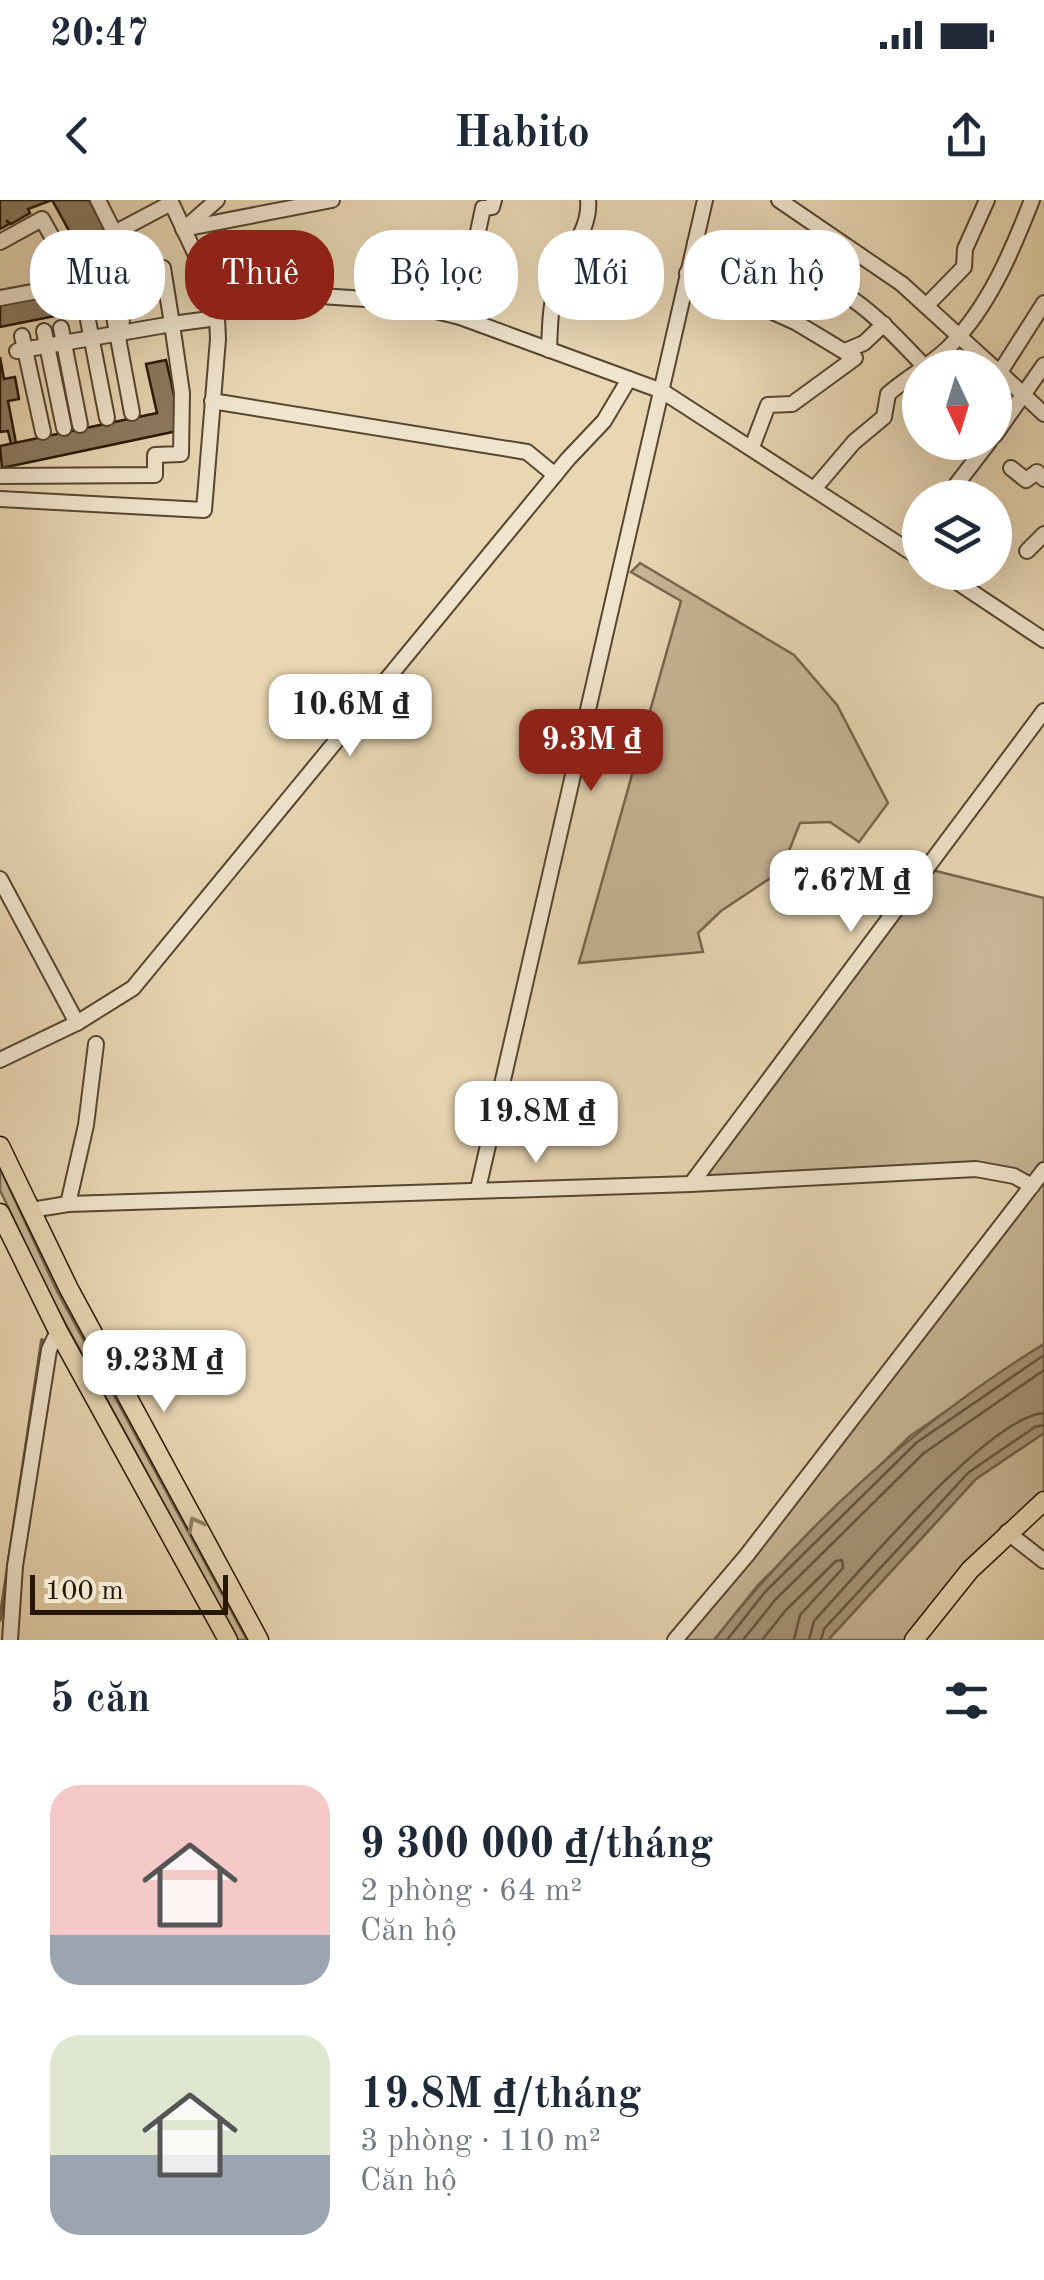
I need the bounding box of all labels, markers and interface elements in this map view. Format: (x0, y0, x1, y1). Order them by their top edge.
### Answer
text: 20:47 (50, 16, 149, 54)
icon: back (50, 108, 105, 163)
icon: share (939, 108, 994, 163)
text: Habito (454, 112, 590, 157)
chip: Mua (30, 230, 165, 320)
chip: Thuê (185, 230, 334, 320)
chip: Bộ lọc (354, 230, 518, 320)
chip: Mới (538, 230, 664, 320)
chip: Căn hộ (684, 230, 860, 320)
north arrow (902, 350, 1012, 460)
map controls (902, 350, 1012, 590)
button: layers (902, 480, 1012, 590)
pin: 10.6M ₫ (258, 674, 442, 759)
text: 10.6M ₫ (291, 690, 409, 722)
pin: 9.3M ₫ (510, 709, 672, 794)
text: 9.3M ₫ (541, 725, 641, 757)
pin: 7.67M ₫ (759, 850, 943, 935)
text: 7.67M ₫ (792, 866, 910, 898)
pin: 19.8M ₫ (444, 1081, 628, 1166)
text: 19.8M ₫ (477, 1097, 595, 1129)
pin: 9.23M ₫ (72, 1330, 256, 1415)
text: 9.23M ₫ (105, 1346, 223, 1378)
one-way arrow (188, 1516, 207, 1534)
scale bar (30, 1570, 228, 1614)
text: 100 m (45, 1578, 124, 1606)
icon: filters (939, 1673, 994, 1728)
text: 5 căn (50, 1679, 150, 1721)
icon: home (130, 1825, 250, 1945)
text: 9 300 000 ₫/tháng (360, 1825, 713, 1867)
text: 2 phòng · 64 m² (360, 1876, 582, 1908)
text: Căn hộ (360, 1916, 457, 1948)
icon: home (130, 2075, 250, 2195)
text: 19.8M ₫/tháng (360, 2075, 641, 2117)
text: 3 phòng · 110 m² (360, 2126, 601, 2158)
text: Căn hộ (360, 2166, 457, 2198)

